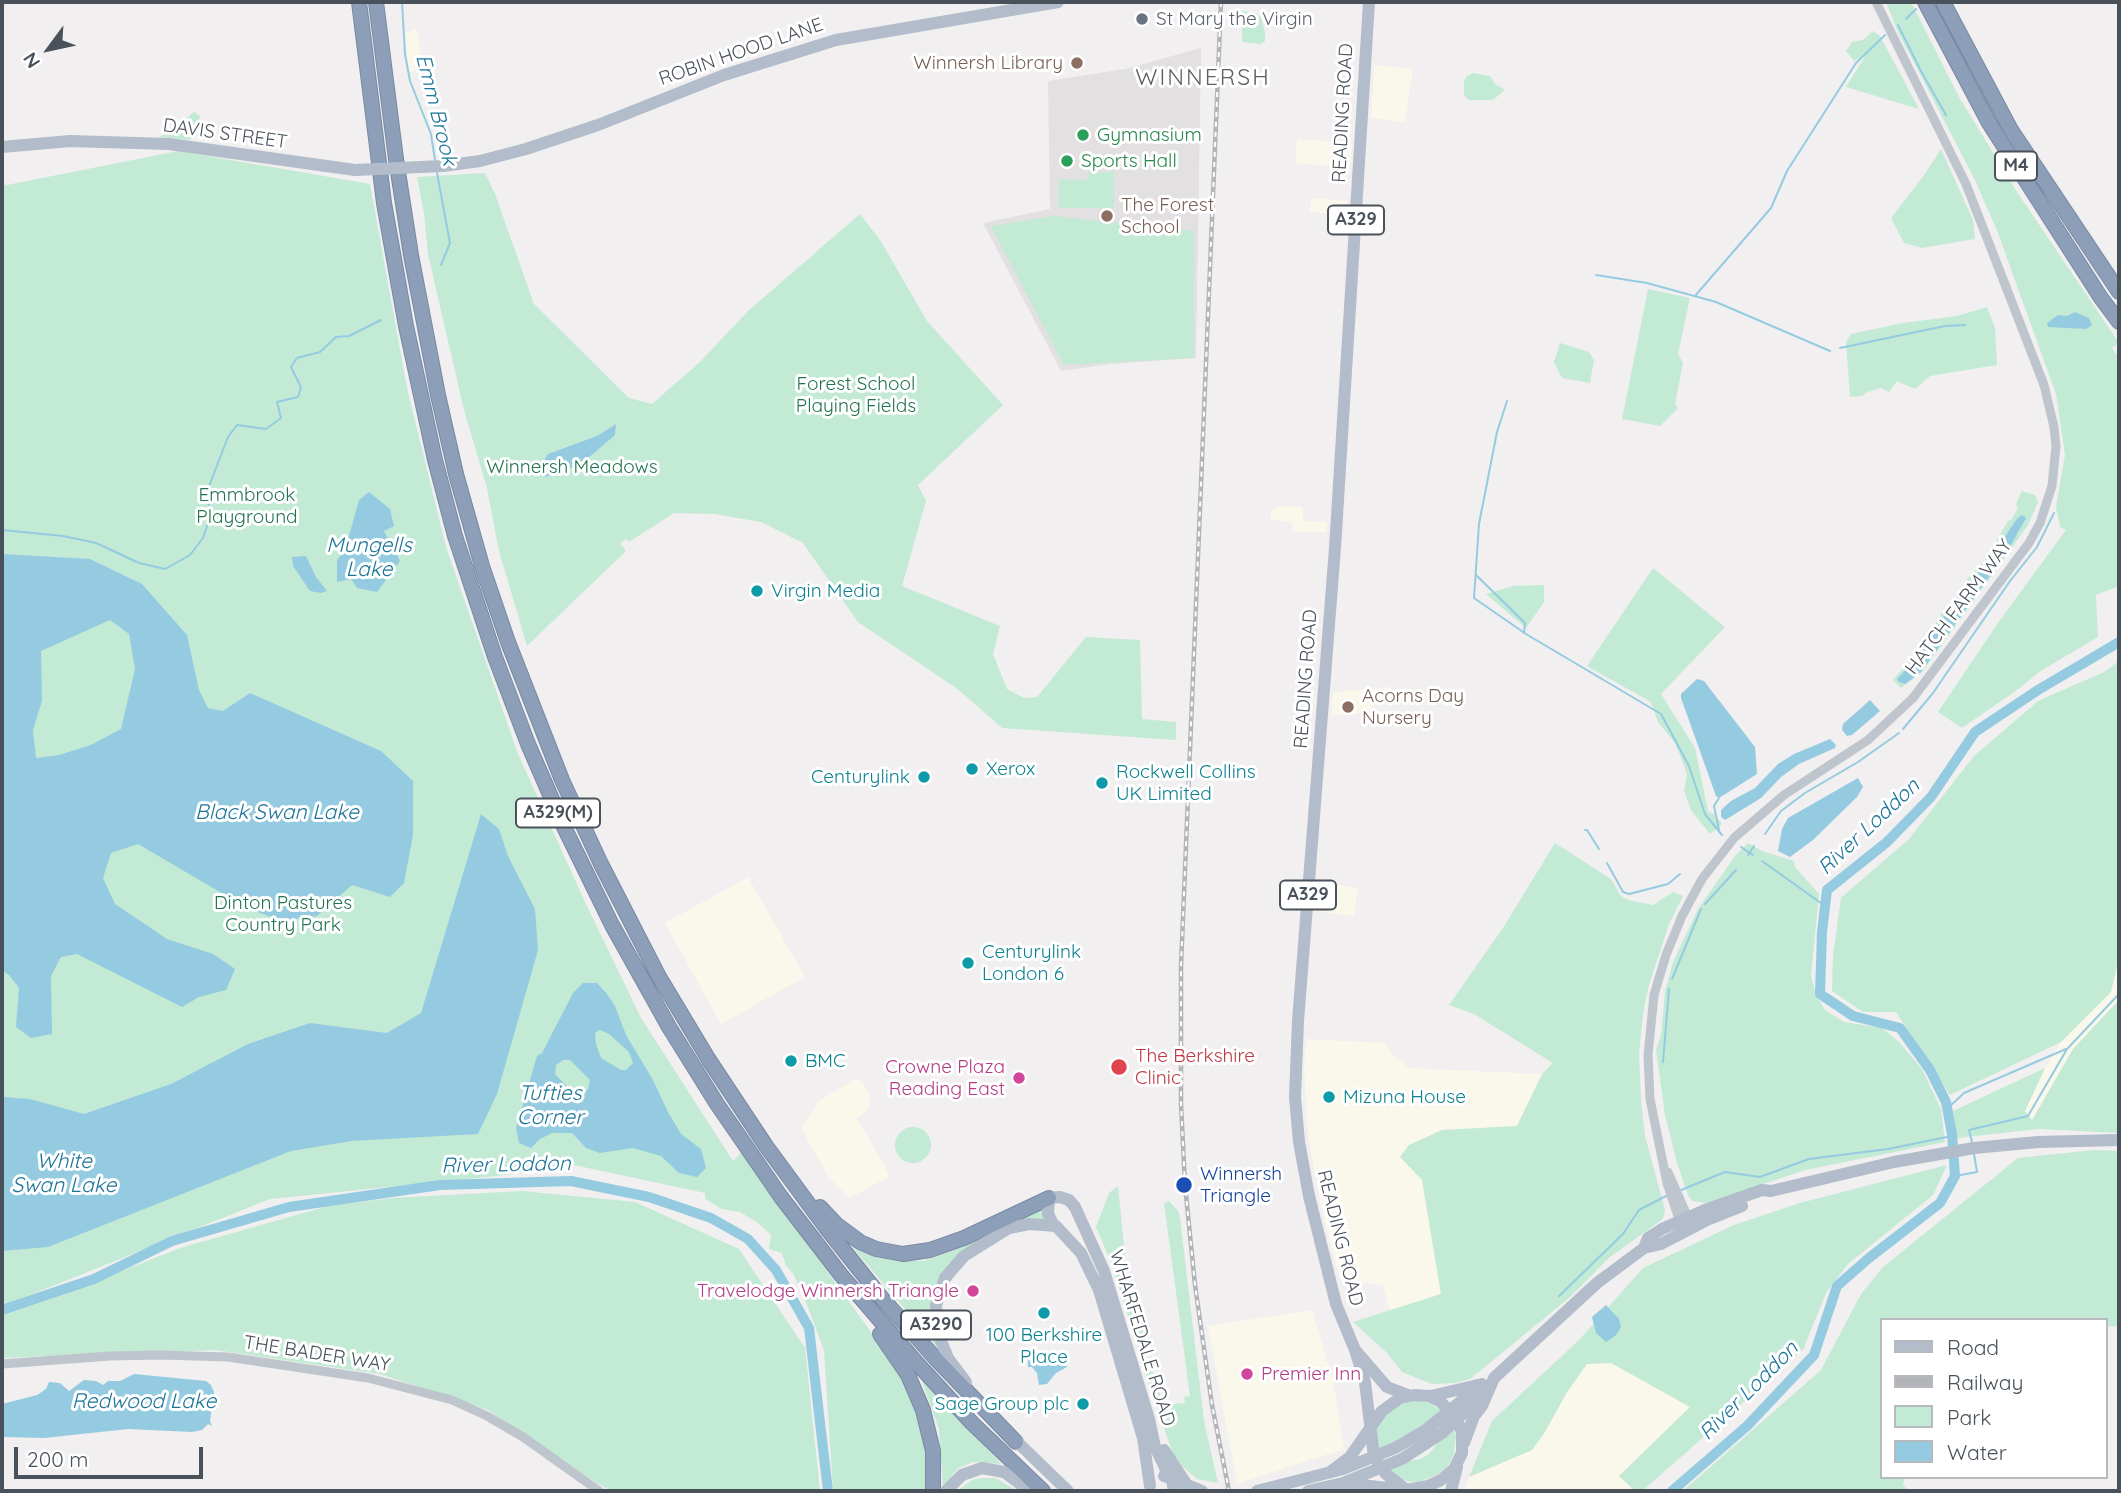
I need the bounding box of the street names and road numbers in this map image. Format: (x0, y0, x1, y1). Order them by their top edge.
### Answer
street label: ROBIN HOOD LANE (656, 13, 826, 91)
street label: READING ROAD (1328, 43, 1358, 183)
street label: DAVIS STREET (161, 114, 289, 154)
road number: M4 (1995, 152, 2037, 181)
road number: A329 (1328, 205, 1384, 234)
street label: HATCH FARM WAY (1901, 535, 2017, 679)
street label: READING ROAD (1290, 609, 1322, 749)
road number: A329(M) (516, 798, 600, 828)
road number: A329 (1280, 880, 1336, 910)
street label: READING ROAD (1312, 1168, 1368, 1308)
street label: WHARFEDALE ROAD (1104, 1247, 1180, 1429)
road number: A3290 (901, 1310, 971, 1340)
street label: THE BADER WAY (242, 1331, 392, 1377)

